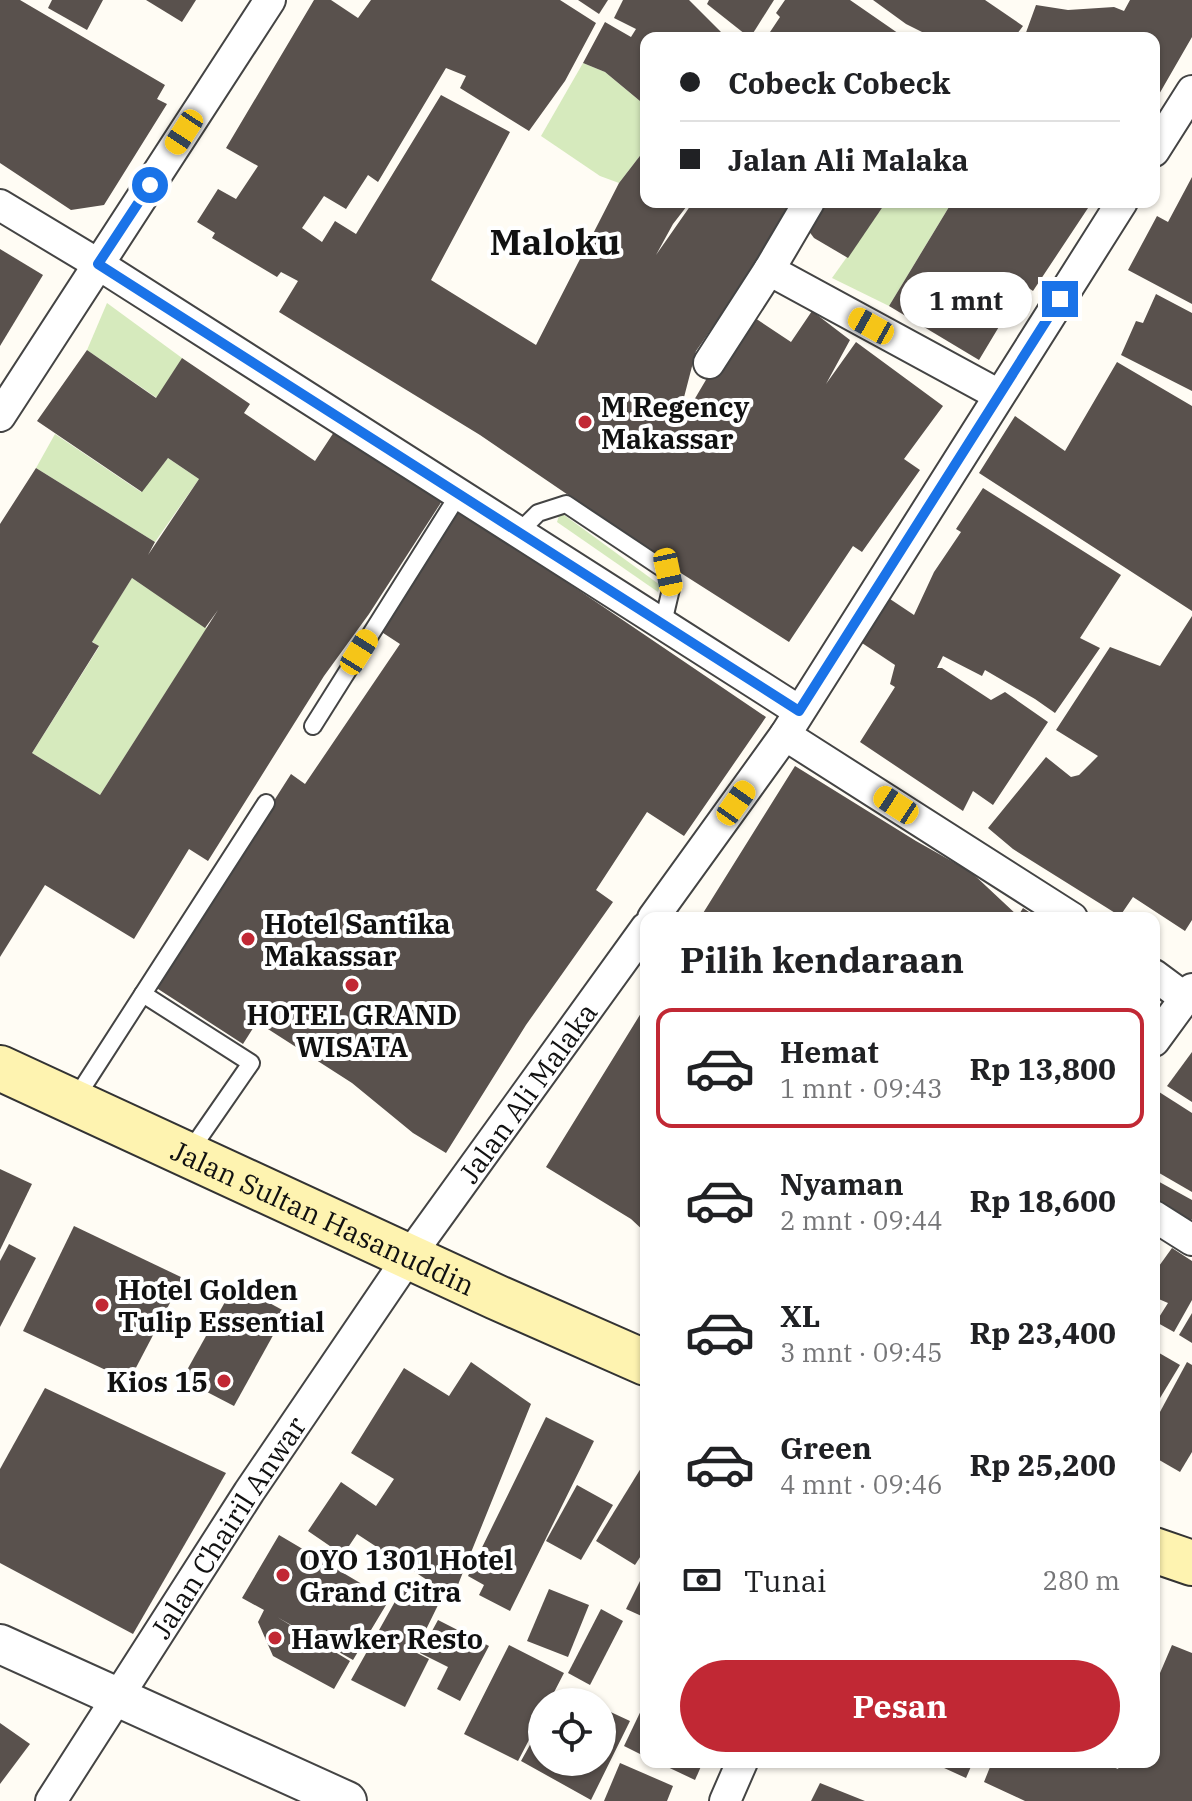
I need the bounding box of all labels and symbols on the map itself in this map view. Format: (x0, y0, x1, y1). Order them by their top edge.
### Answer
car (161, 105, 207, 159)
route start (132, 167, 168, 203)
district label: Maloku (490, 218, 620, 265)
callout: 1 mnt (900, 271, 1032, 327)
route end (1042, 281, 1078, 317)
car (844, 304, 898, 348)
place label: M Regency Makassar (601, 388, 749, 457)
marker: M Regency Makassar (576, 413, 594, 431)
car (651, 546, 685, 598)
car (336, 625, 382, 679)
car (712, 776, 760, 830)
car (869, 782, 923, 828)
place label: Hotel Santika Makassar (264, 905, 451, 974)
marker: Hotel Santika Makassar (239, 930, 257, 948)
marker: HOTEL GRAND WISATA (343, 976, 361, 994)
street label: Jalan Ali Malaka (450, 995, 605, 1190)
place label: HOTEL GRAND WISATA (247, 996, 457, 1065)
street label: Jalan Sultan Hasanuddin (166, 1131, 481, 1303)
place label: Hotel Golden Tulip Essential (118, 1271, 325, 1340)
marker: Hotel Golden Tulip Essential (93, 1296, 111, 1314)
place label: Kios 15 (107, 1363, 208, 1400)
marker: Kios 15 (215, 1372, 233, 1390)
street label: Jalan Chairil Anwar (142, 1408, 314, 1645)
place label: OYO 1301 Hotel Grand Citra (299, 1541, 513, 1610)
marker: OYO 1301 Hotel Grand Citra (274, 1566, 292, 1584)
place label: Hawker Resto (291, 1620, 483, 1657)
marker: Hawker Resto (266, 1629, 284, 1647)

